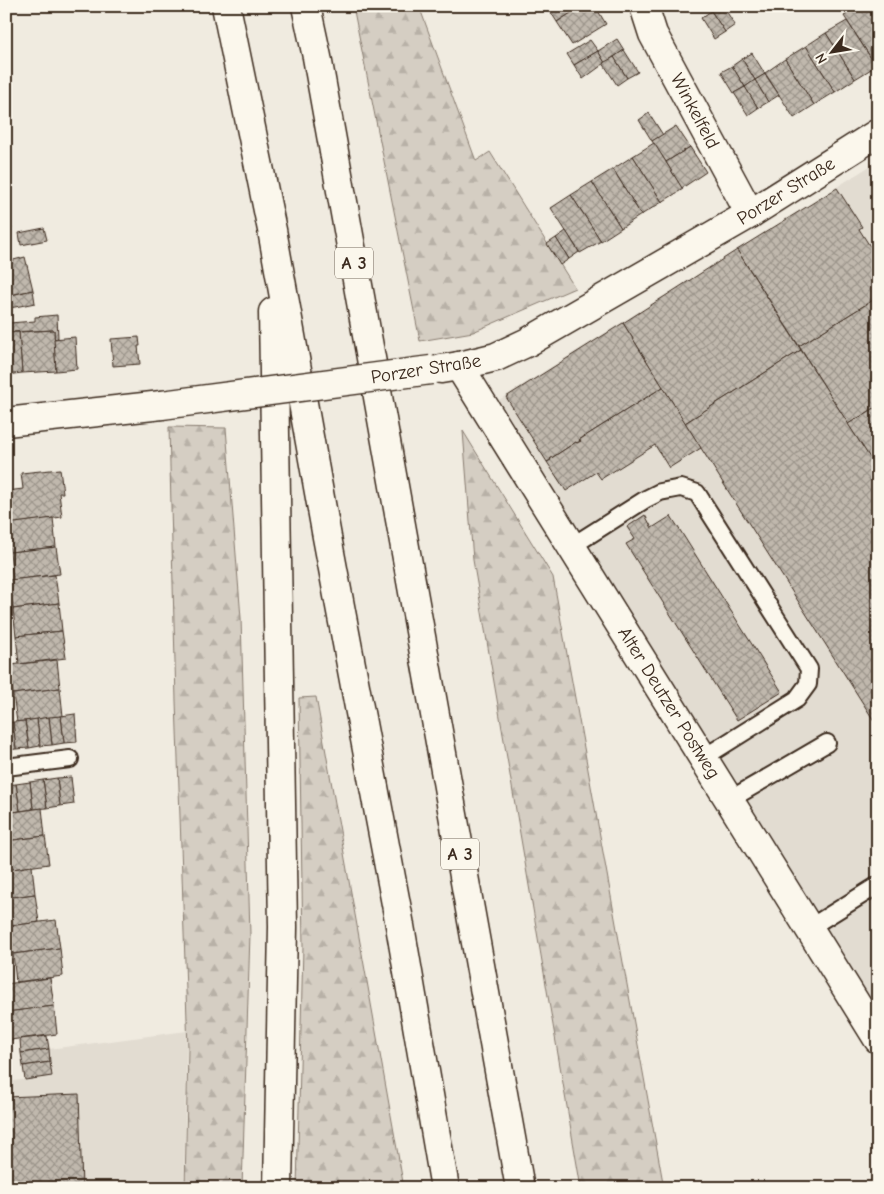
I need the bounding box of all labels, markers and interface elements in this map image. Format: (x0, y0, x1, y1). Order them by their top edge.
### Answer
north arrow (806, 28, 856, 78)
text: N (812, 50, 831, 67)
street label: Winkelfeld (666, 69, 724, 153)
street label: Porzer Straße (733, 152, 839, 230)
road number: A 3 (335, 248, 373, 278)
street label: Porzer Straße (369, 349, 483, 389)
street label: Alter Deutzer Postweg (613, 623, 725, 783)
road number: A 3 (441, 839, 479, 870)

